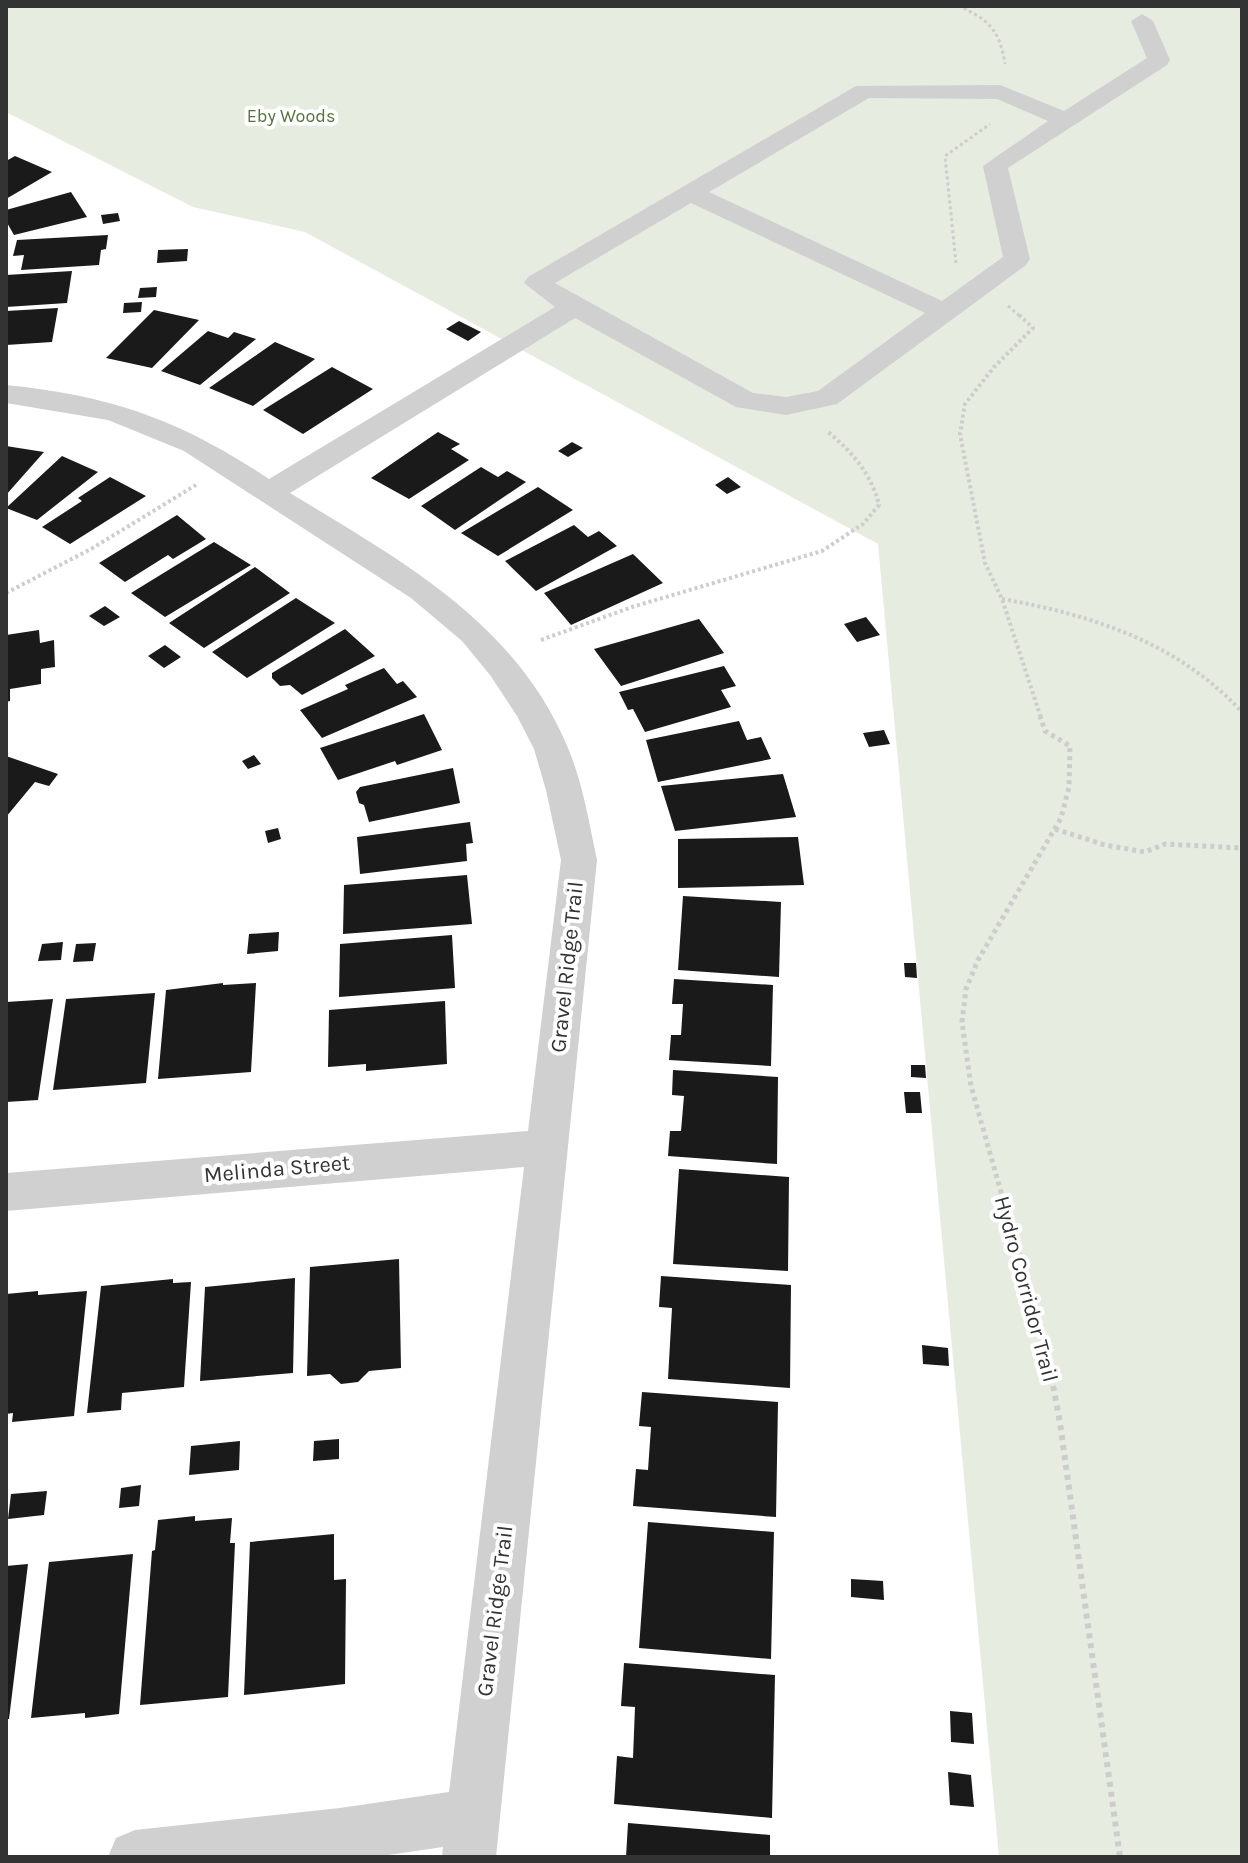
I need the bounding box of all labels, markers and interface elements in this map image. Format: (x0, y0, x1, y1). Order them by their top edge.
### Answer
park label: Eby Woods (247, 105, 335, 127)
street label: Gravel Ridge Trail (545, 880, 589, 1054)
street label: Melinda Street (203, 1150, 351, 1188)
street label: Hydro Corridor Trail (989, 1193, 1063, 1385)
street label: Gravel Ridge Trail (472, 1524, 518, 1698)

